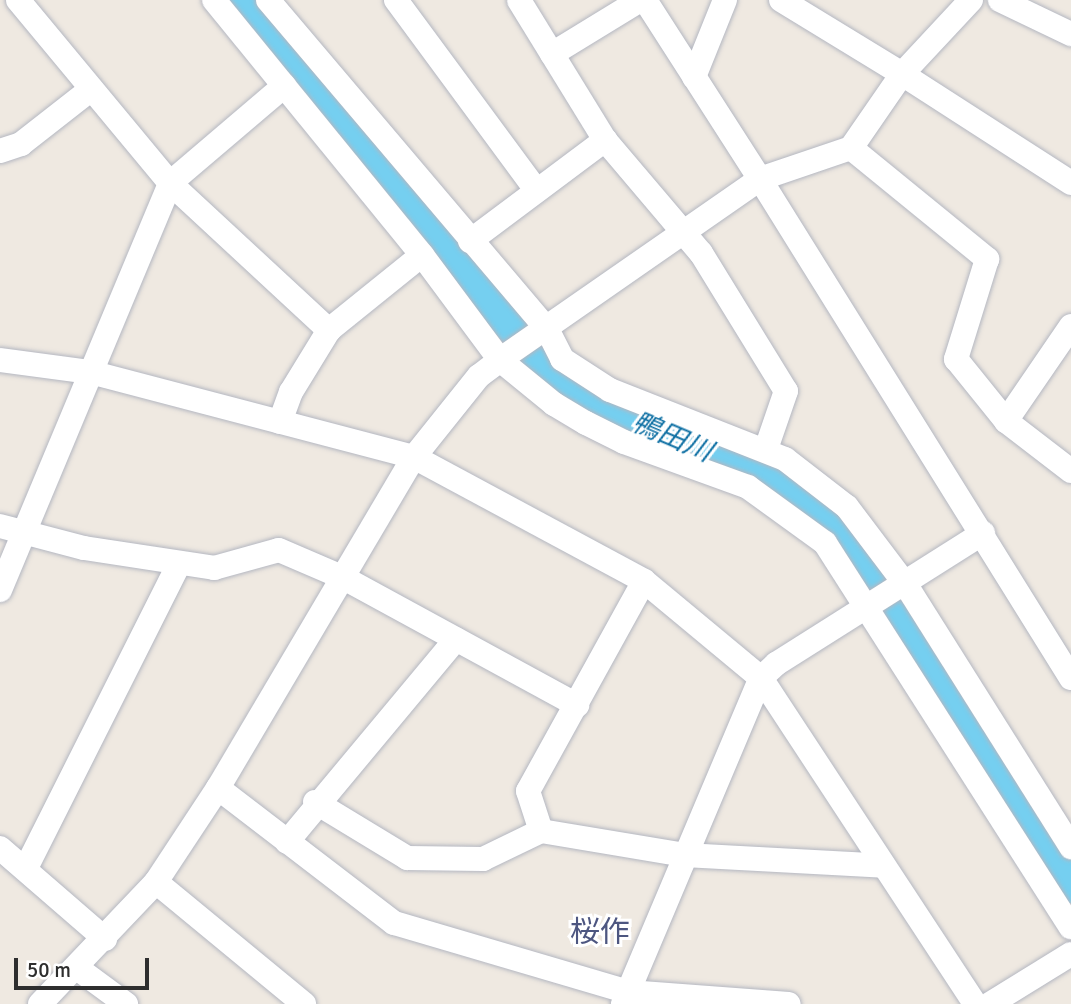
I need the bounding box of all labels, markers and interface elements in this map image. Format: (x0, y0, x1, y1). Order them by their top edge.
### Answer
water label: 鴨田川 (627, 405, 717, 469)
district label: 桜作 (570, 915, 630, 951)
scale bar (18, 944, 152, 988)
text: 50 m (27, 957, 71, 983)

